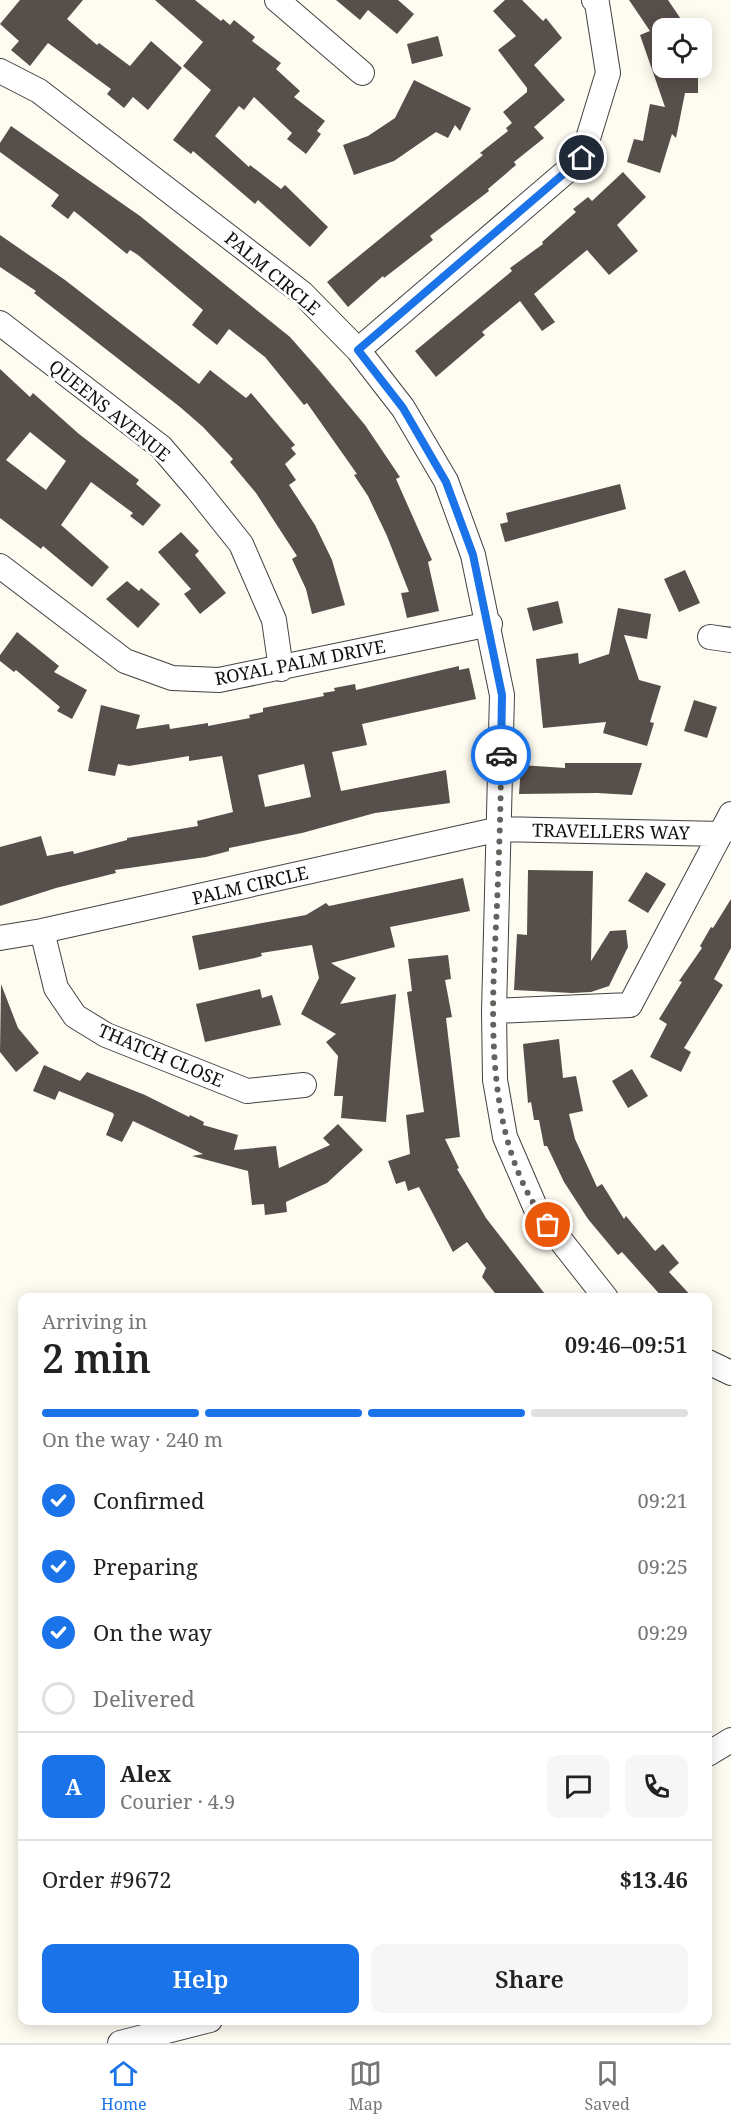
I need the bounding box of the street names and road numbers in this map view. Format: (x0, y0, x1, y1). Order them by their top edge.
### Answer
street label: PALM CIRCLE (220, 226, 326, 320)
street label: QUEENS AVENUE (44, 354, 176, 466)
street label: ROYAL PALM DRIVE (213, 634, 387, 690)
street label: TRAVELLERS WAY (532, 818, 691, 844)
street label: PALM CIRCLE (190, 860, 310, 910)
street label: THATCH CLOSE (95, 1018, 227, 1092)

